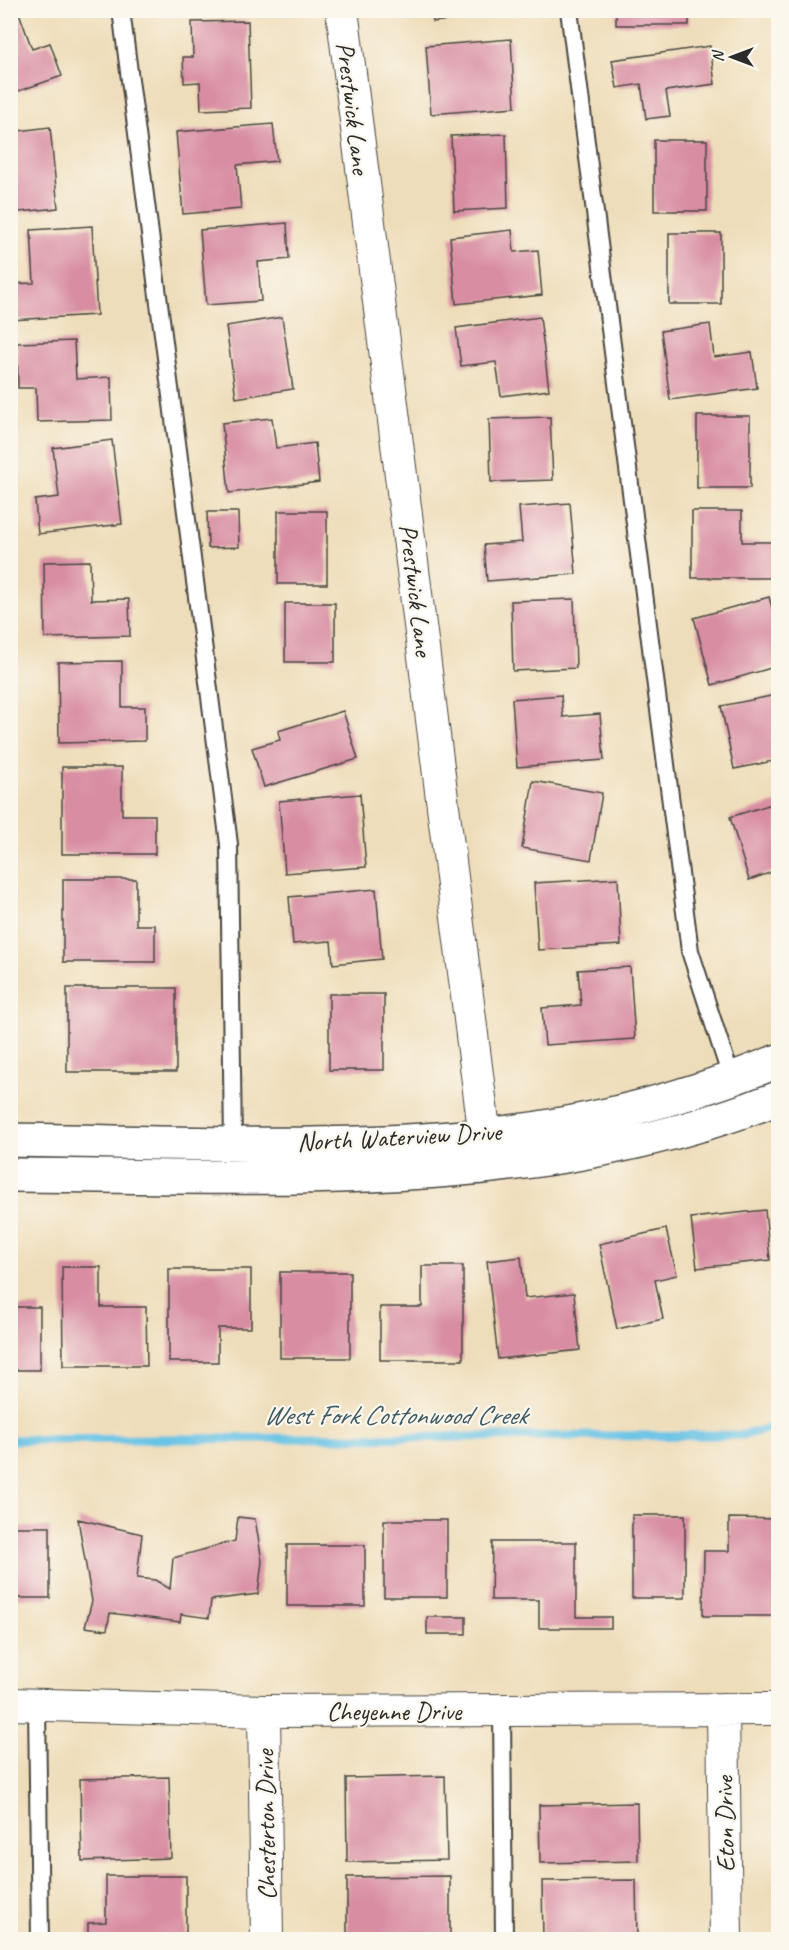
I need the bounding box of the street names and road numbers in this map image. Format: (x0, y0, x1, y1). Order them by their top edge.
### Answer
street label: Prestwick Lane (329, 40, 378, 178)
street label: Prestwick Lane (392, 522, 441, 660)
street label: North Waterview Drive (296, 1115, 504, 1159)
street label: Cheyenne Drive (327, 1695, 463, 1728)
street label: Chesterton Drive (248, 1748, 284, 1901)
street label: Eton Drive (708, 1774, 742, 1872)

